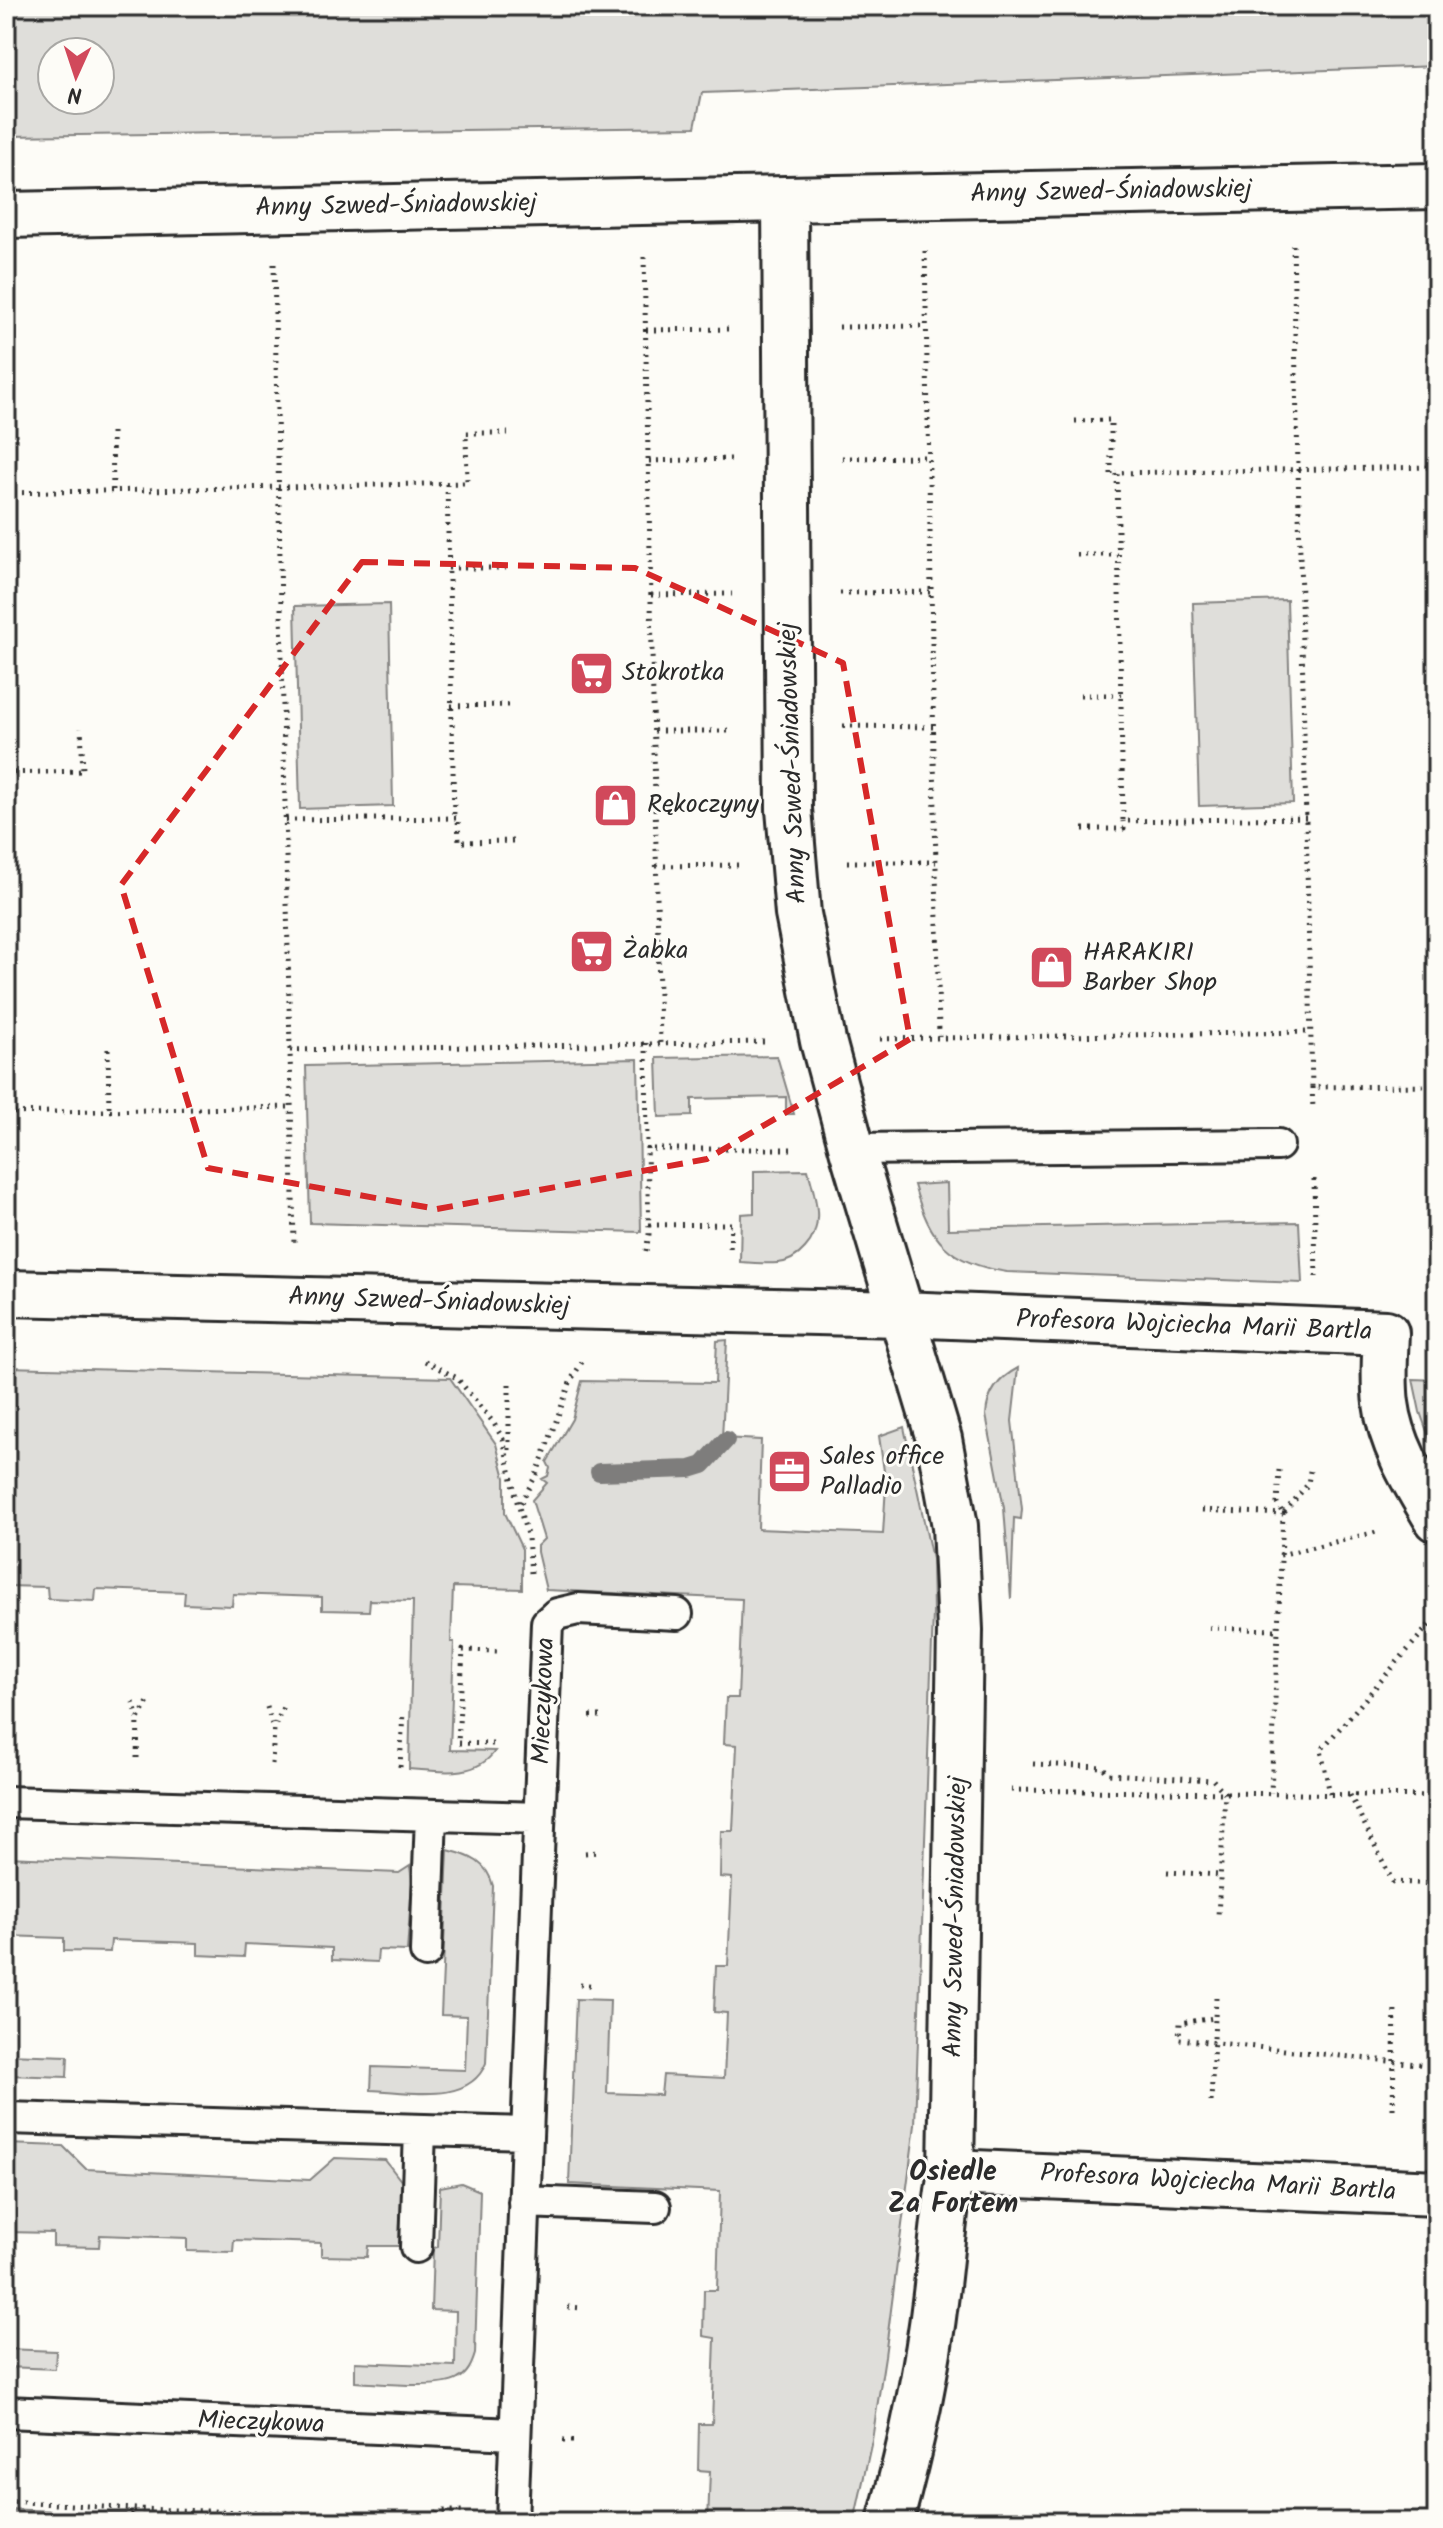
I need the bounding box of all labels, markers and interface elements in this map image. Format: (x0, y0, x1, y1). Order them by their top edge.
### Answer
north arrow (36, 36, 116, 116)
text: N (67, 76, 83, 111)
street label: Anny Szwed-Śniadowskiej (970, 169, 1253, 215)
street label: Anny Szwed-Śniadowskiej (255, 183, 538, 229)
street label: Anny Szwed-Śniadowskiej (767, 620, 819, 904)
supermarket icon: Stokrotka (567, 649, 615, 697)
place label: Stokrotka (622, 652, 725, 694)
shop icon: Rękoczyny (592, 781, 640, 829)
place label: Rękoczyny (647, 784, 760, 826)
supermarket icon: Żabka (567, 927, 615, 975)
place label: Żabka (622, 930, 688, 972)
place label: HARAKIRI Barber Shop (1083, 932, 1217, 1004)
shop icon: HARAKIRI Barber Shop (1028, 944, 1076, 992)
street label: Anny Szwed-Śniadowskiej (288, 1276, 572, 1328)
street label: Profesora Wojciecha Marii Bartla (1015, 1299, 1373, 1353)
place label: Sales office Palladio (820, 1436, 944, 1508)
office icon: Sales office Palladio (765, 1448, 813, 1496)
street label: Mieczykowa (521, 1637, 567, 1765)
street label: Anny Szwed-Śniadowskiej (933, 1775, 979, 2058)
district label: Osiedle Za Fortem (888, 2150, 1018, 2227)
street label: Profesora Wojciecha Marii Bartla (1039, 2153, 1397, 2213)
street label: Mieczykowa (197, 2400, 325, 2446)

